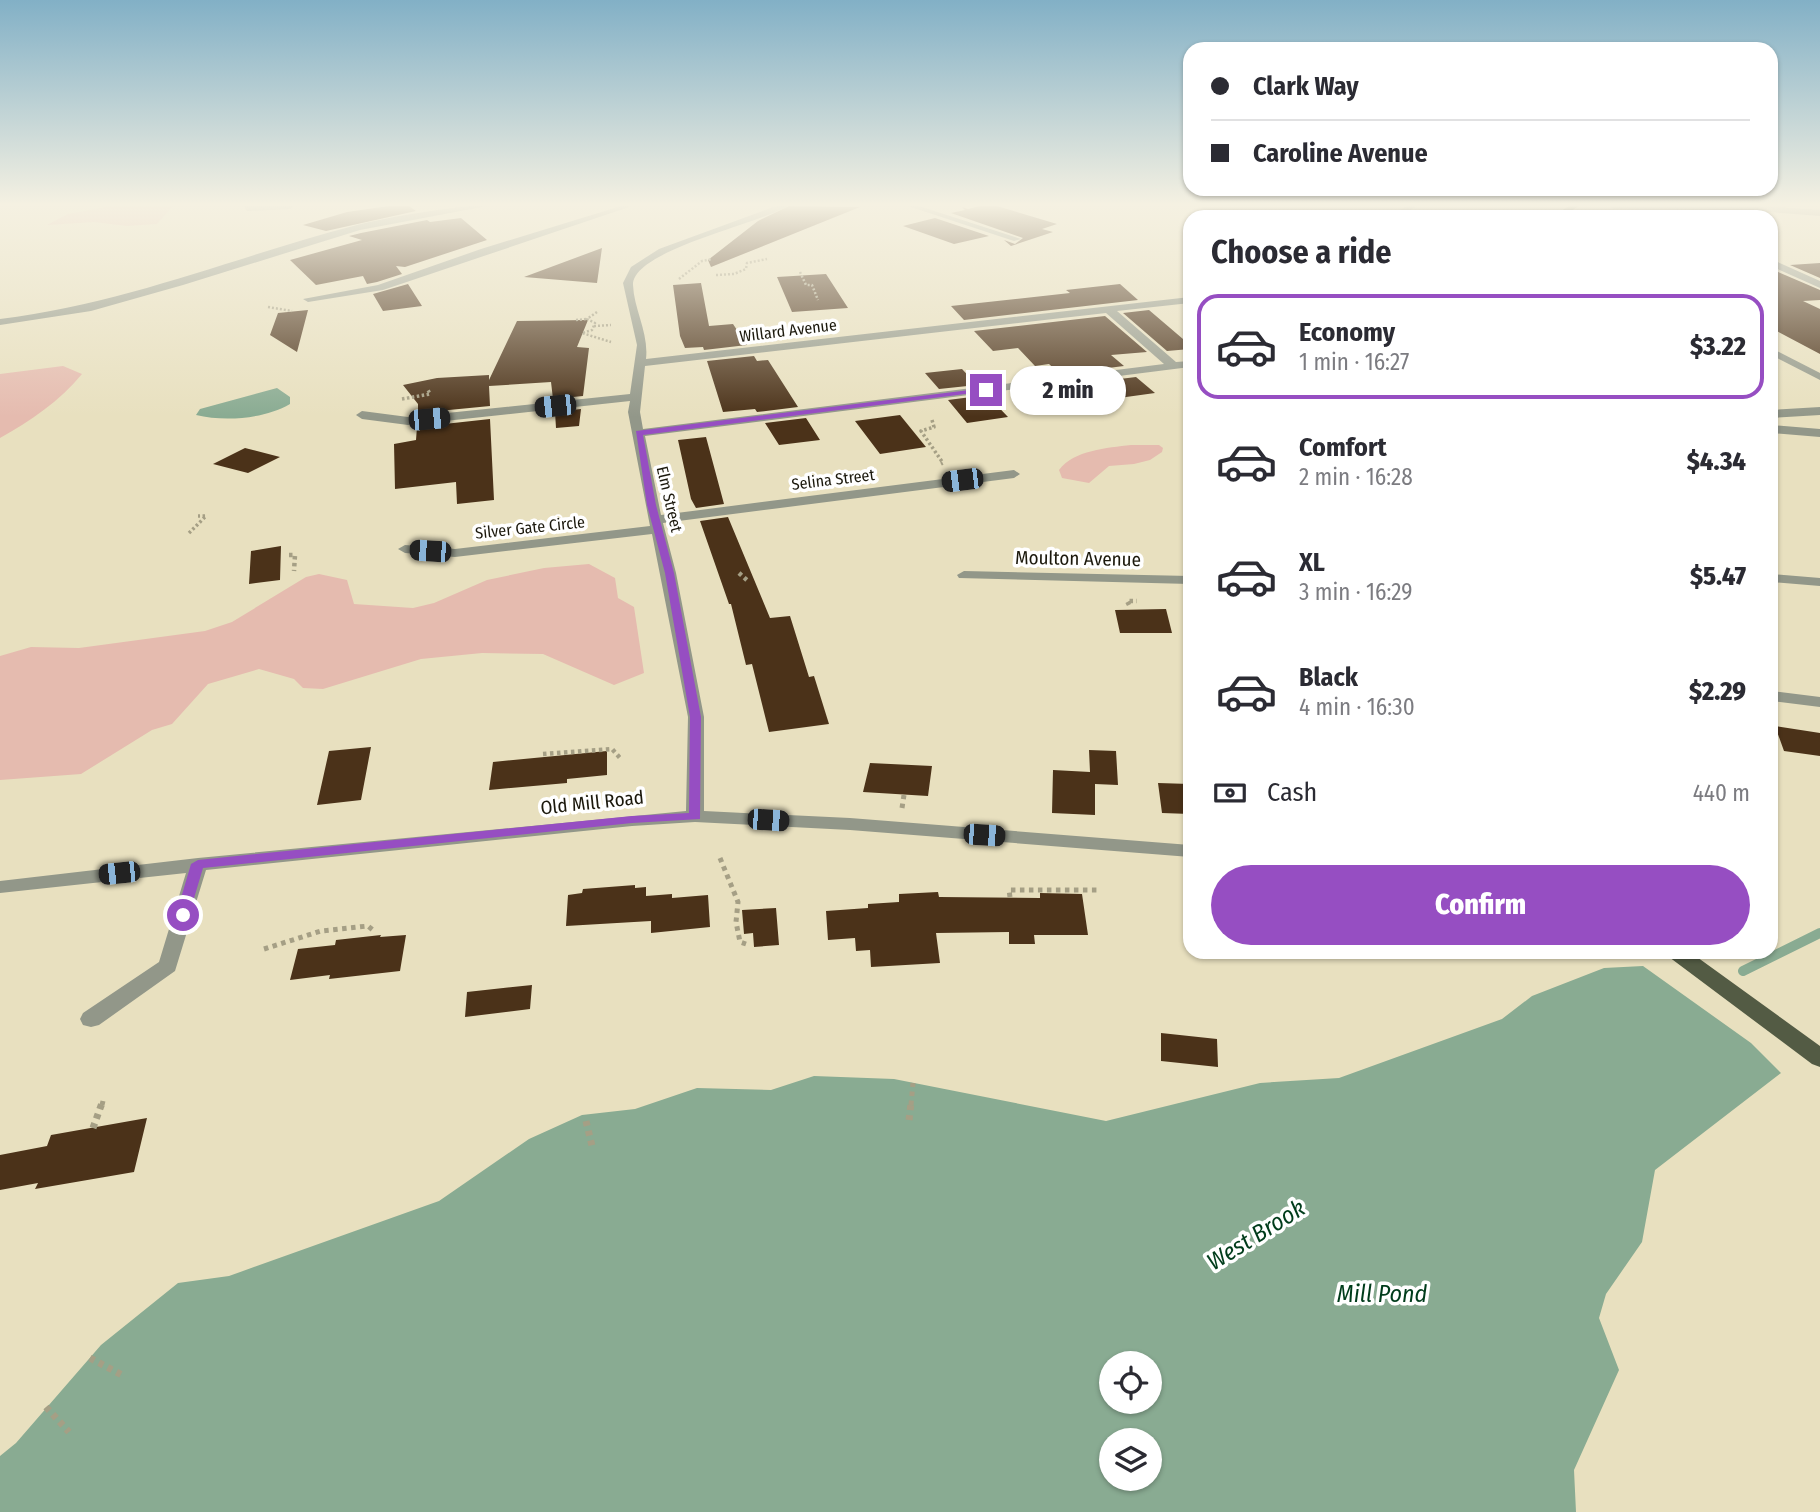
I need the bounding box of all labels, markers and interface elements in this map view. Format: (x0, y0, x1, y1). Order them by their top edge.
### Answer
text: Clark Way (1253, 71, 1359, 102)
text: Caroline Avenue (1253, 138, 1428, 169)
text: Choose a ride (1211, 233, 1392, 271)
street label: Willard Avenue (738, 315, 838, 346)
icon: car (1215, 315, 1278, 378)
text: Economy (1299, 317, 1395, 348)
text: $3.22 (1690, 331, 1746, 362)
text: 1 min · 16:27 (1299, 348, 1409, 376)
callout: 2 min (1010, 366, 1126, 414)
route end (970, 374, 1002, 406)
text: 2 min (1043, 376, 1093, 404)
car (534, 393, 577, 419)
car (408, 407, 451, 431)
icon: car (1215, 430, 1278, 493)
text: Comfort (1299, 432, 1387, 463)
text: $4.34 (1687, 446, 1746, 477)
text: 2 min · 16:28 (1299, 463, 1413, 491)
street label: Elm Street (653, 464, 686, 535)
street label: Selina Street (790, 465, 876, 494)
car (940, 467, 985, 493)
street label: Silver Gate Circle (474, 512, 586, 543)
car (409, 539, 452, 563)
icon: car (1215, 545, 1278, 608)
street label: Moulton Avenue (1015, 546, 1141, 571)
text: XL (1299, 547, 1325, 578)
text: $5.47 (1690, 561, 1746, 592)
text: 3 min · 16:29 (1299, 578, 1412, 606)
icon: car (1215, 660, 1278, 723)
text: Black (1299, 662, 1358, 693)
text: $2.29 (1689, 676, 1746, 707)
text: 4 min · 16:30 (1299, 693, 1415, 721)
icon: cash (1211, 774, 1249, 812)
text: Cash (1267, 777, 1317, 808)
text: 440 m (1693, 779, 1750, 807)
street label: Old Mill Road (539, 786, 645, 819)
car (747, 808, 790, 832)
car (963, 823, 1006, 847)
car (98, 860, 141, 886)
button: Confirm (1211, 865, 1750, 945)
route start (167, 899, 199, 931)
water label: West Brook (1202, 1194, 1310, 1276)
water label: Mill Pond (1337, 1280, 1428, 1308)
map controls (1099, 1351, 1162, 1491)
button: locate (1099, 1351, 1162, 1414)
button: layers (1099, 1428, 1162, 1491)

